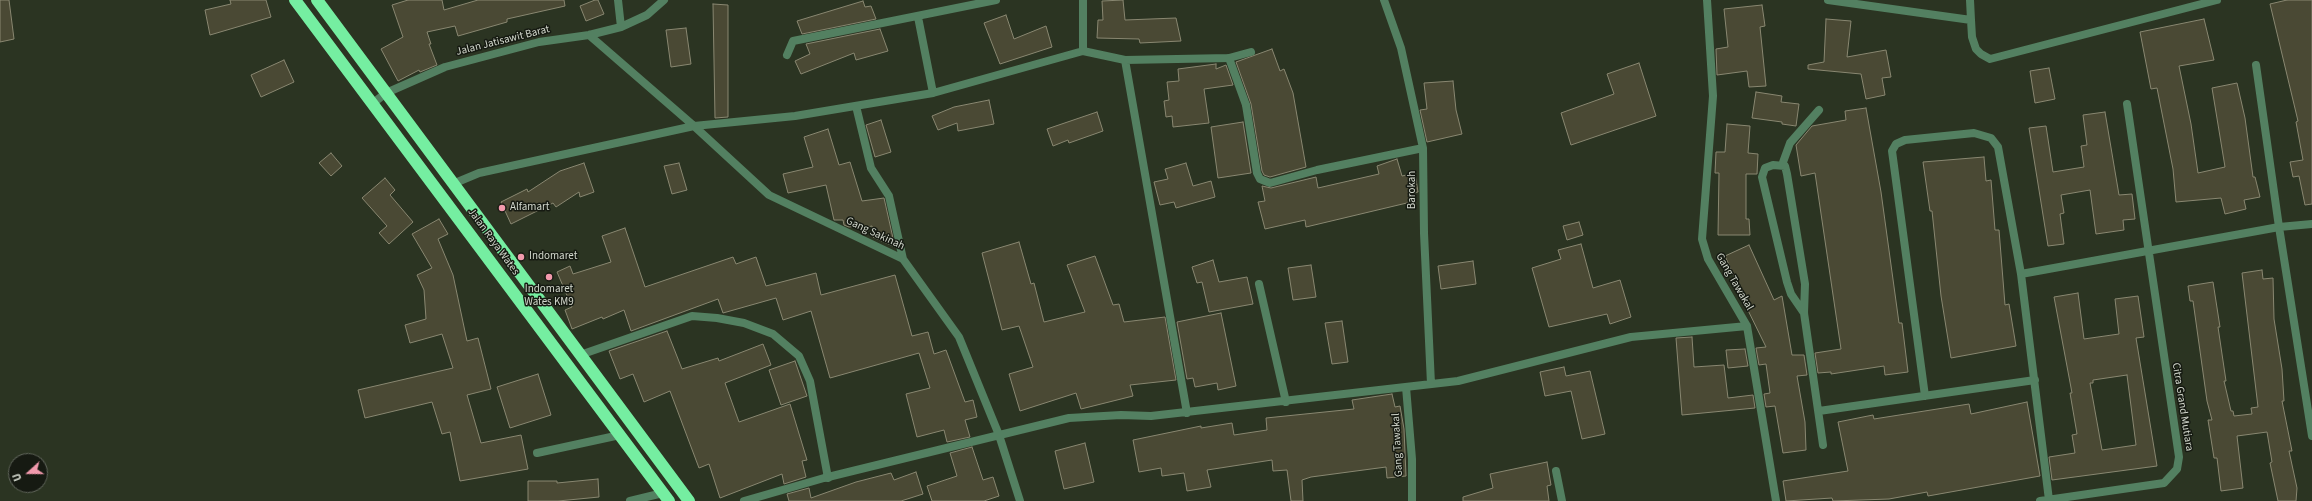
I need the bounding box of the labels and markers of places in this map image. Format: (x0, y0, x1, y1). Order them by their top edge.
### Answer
place label: Alfamart (510, 201, 550, 215)
marker: Alfamart (497, 203, 507, 213)
place label: Indomaret (529, 250, 577, 264)
marker: Indomaret (516, 252, 526, 262)
marker: Indomaret Wates KM9 (544, 272, 554, 282)
place label: Indomaret Wates KM9 (524, 283, 574, 309)

